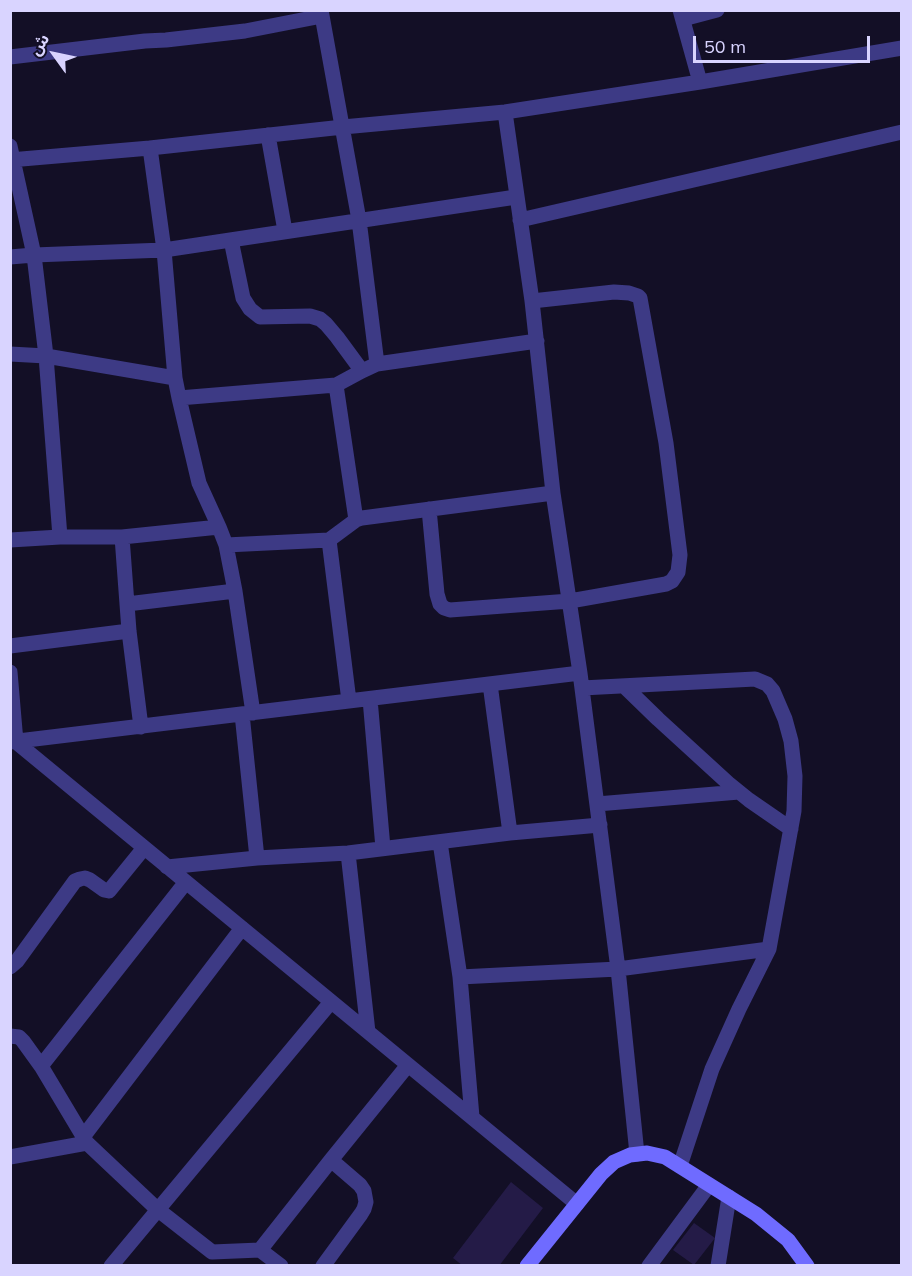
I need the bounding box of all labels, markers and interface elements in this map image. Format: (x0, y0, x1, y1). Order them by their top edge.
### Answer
north arrow (24, 24, 84, 84)
scale bar (696, 24, 873, 62)
text: ش (25, 30, 53, 59)
text: 50 m (704, 35, 746, 58)

